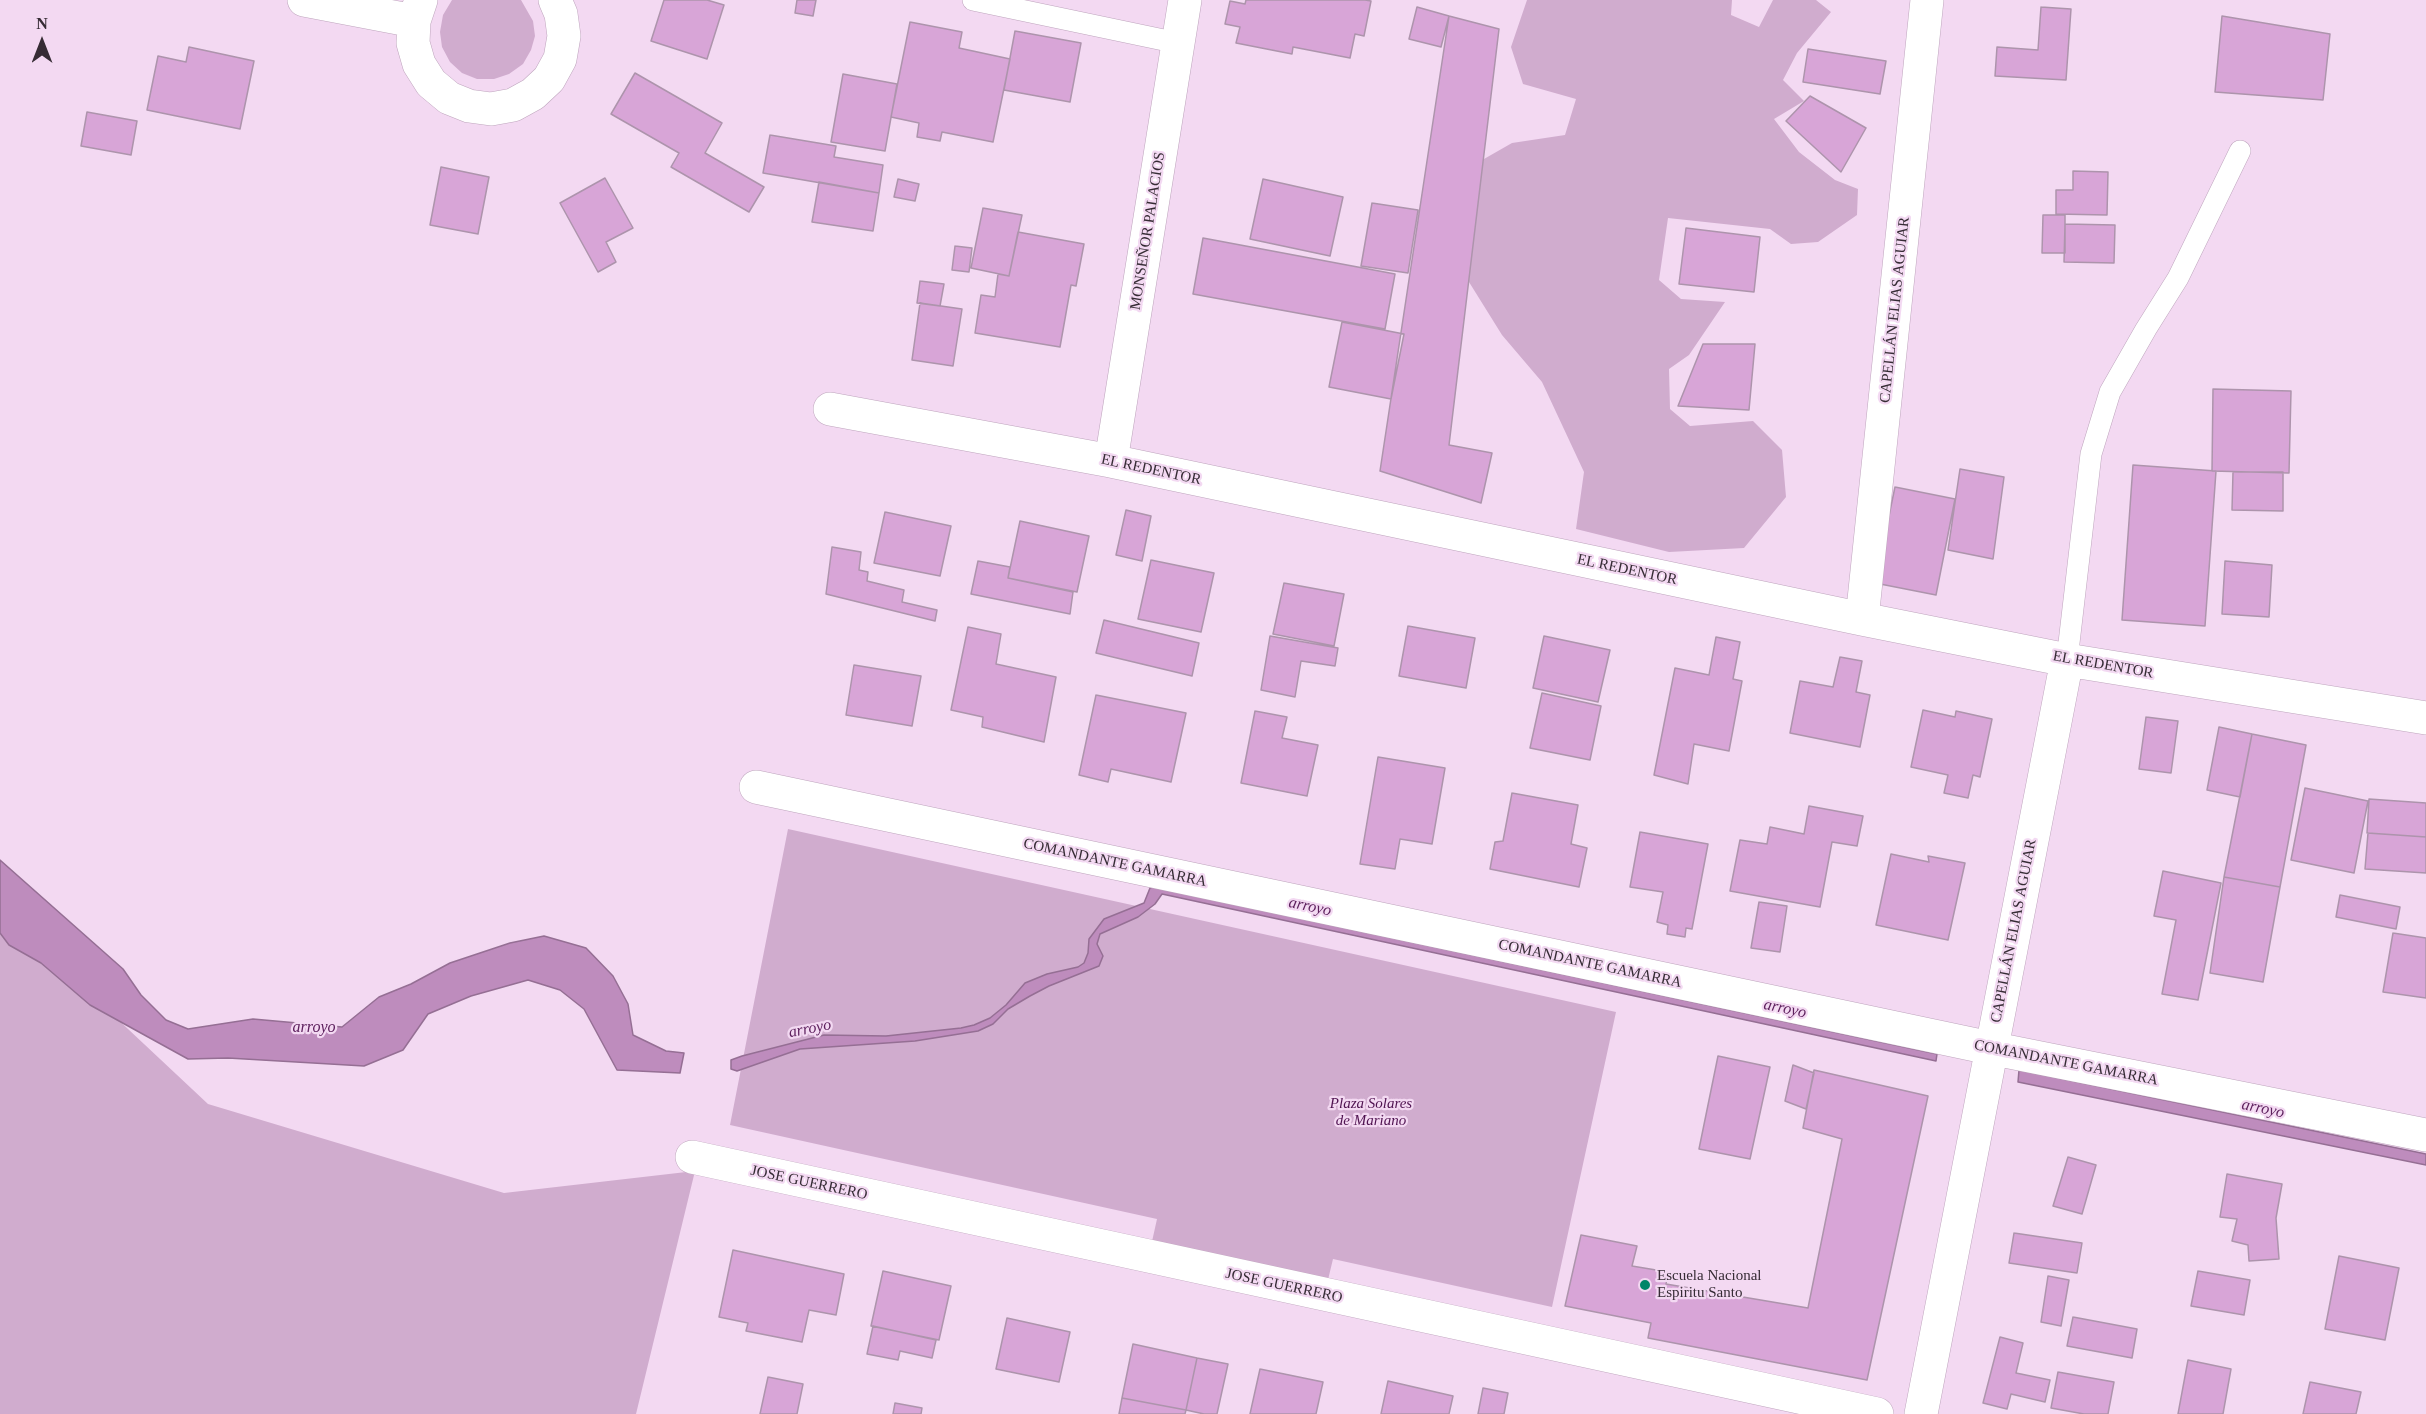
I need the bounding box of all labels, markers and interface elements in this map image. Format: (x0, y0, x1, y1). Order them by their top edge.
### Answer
north arrow (12, 12, 72, 72)
text: N (36, 15, 48, 32)
street label: MONSEÑOR PALACIOS (1127, 151, 1169, 311)
street label: CAPELLÁN ELIAS AGUIAR (1876, 216, 1914, 404)
street label: EL REDENTOR (1099, 451, 1203, 489)
street label: EL REDENTOR (1575, 551, 1679, 589)
street label: EL REDENTOR (2051, 647, 2155, 683)
street label: COMANDANTE GAMARRA (1022, 835, 1208, 891)
street label: CAPELLÁN ELIAS AGUIAR (1987, 838, 2041, 1024)
water label: arroyo (1287, 893, 1333, 921)
street label: COMANDANTE GAMARRA (1497, 936, 1683, 992)
water label: arroyo (1762, 995, 1808, 1023)
water label: arroyo (787, 1015, 833, 1043)
water label: arroyo (293, 1018, 335, 1038)
street label: COMANDANTE GAMARRA (1972, 1036, 2160, 1090)
park label: Plaza Solares de Mariano (1330, 1095, 1412, 1130)
water label: arroyo (2240, 1095, 2286, 1123)
street label: JOSE GUERRERO (749, 1162, 869, 1204)
street label: JOSE GUERRERO (1224, 1265, 1344, 1307)
place label: Escuela Nacional Espiritu Santo (1657, 1267, 1762, 1302)
marker: Escuela Nacional Espiritu Santo (1638, 1278, 1652, 1292)

